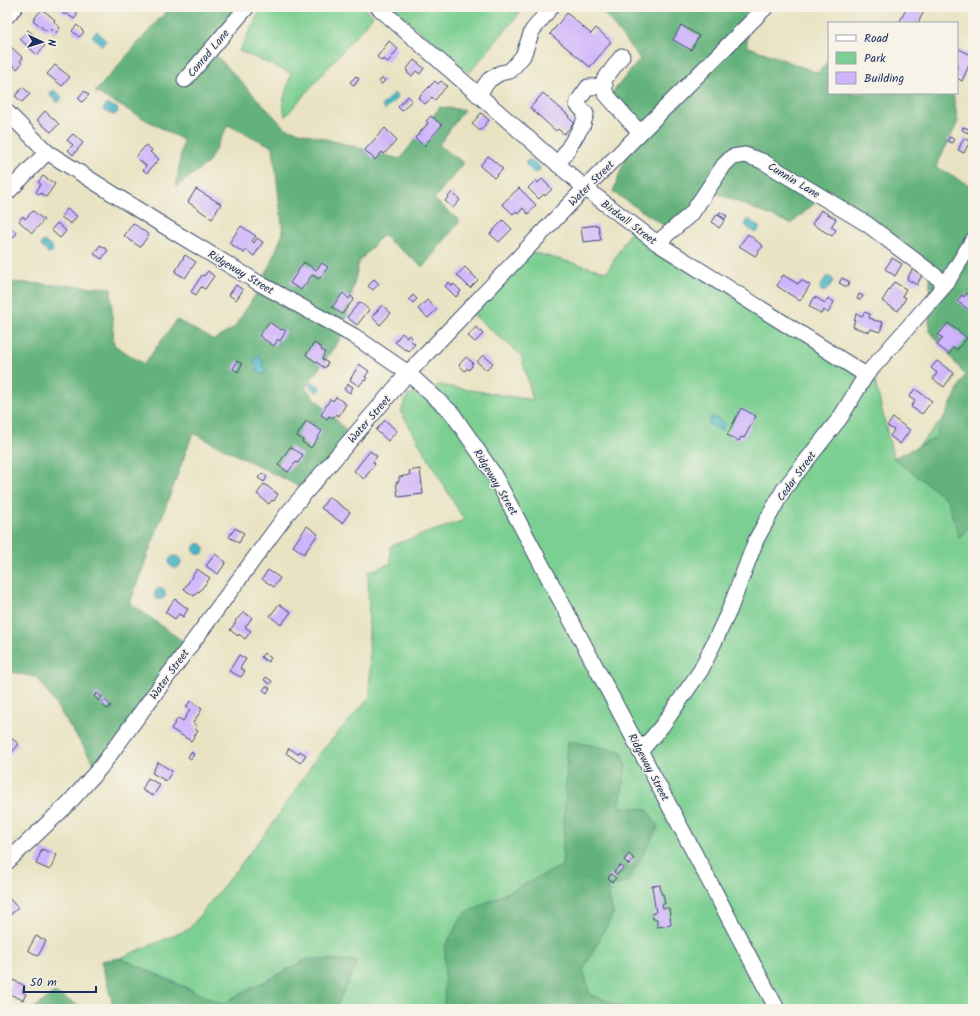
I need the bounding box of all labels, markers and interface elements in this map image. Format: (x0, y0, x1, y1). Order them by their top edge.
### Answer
north arrow (22, 22, 62, 62)
legend (828, 22, 958, 94)
street label: Conrad Lane (183, 26, 234, 82)
text: Road (864, 29, 889, 48)
text: N (42, 39, 60, 47)
text: Park (864, 49, 886, 68)
text: Building (864, 69, 904, 88)
street label: Water Street (565, 156, 619, 211)
street label: Cunnin Lane (764, 158, 823, 204)
street label: Birdsall Street (597, 196, 661, 250)
street label: Ridgeway Street (204, 246, 278, 300)
street label: Water Street (344, 391, 396, 448)
street label: Ridgeway Street (468, 446, 522, 520)
street label: Cedar Street (772, 447, 822, 505)
street label: Water Street (145, 645, 195, 704)
street label: Ridgeway Street (623, 730, 674, 805)
scale bar (24, 968, 96, 994)
text: 50 m (30, 973, 57, 992)

